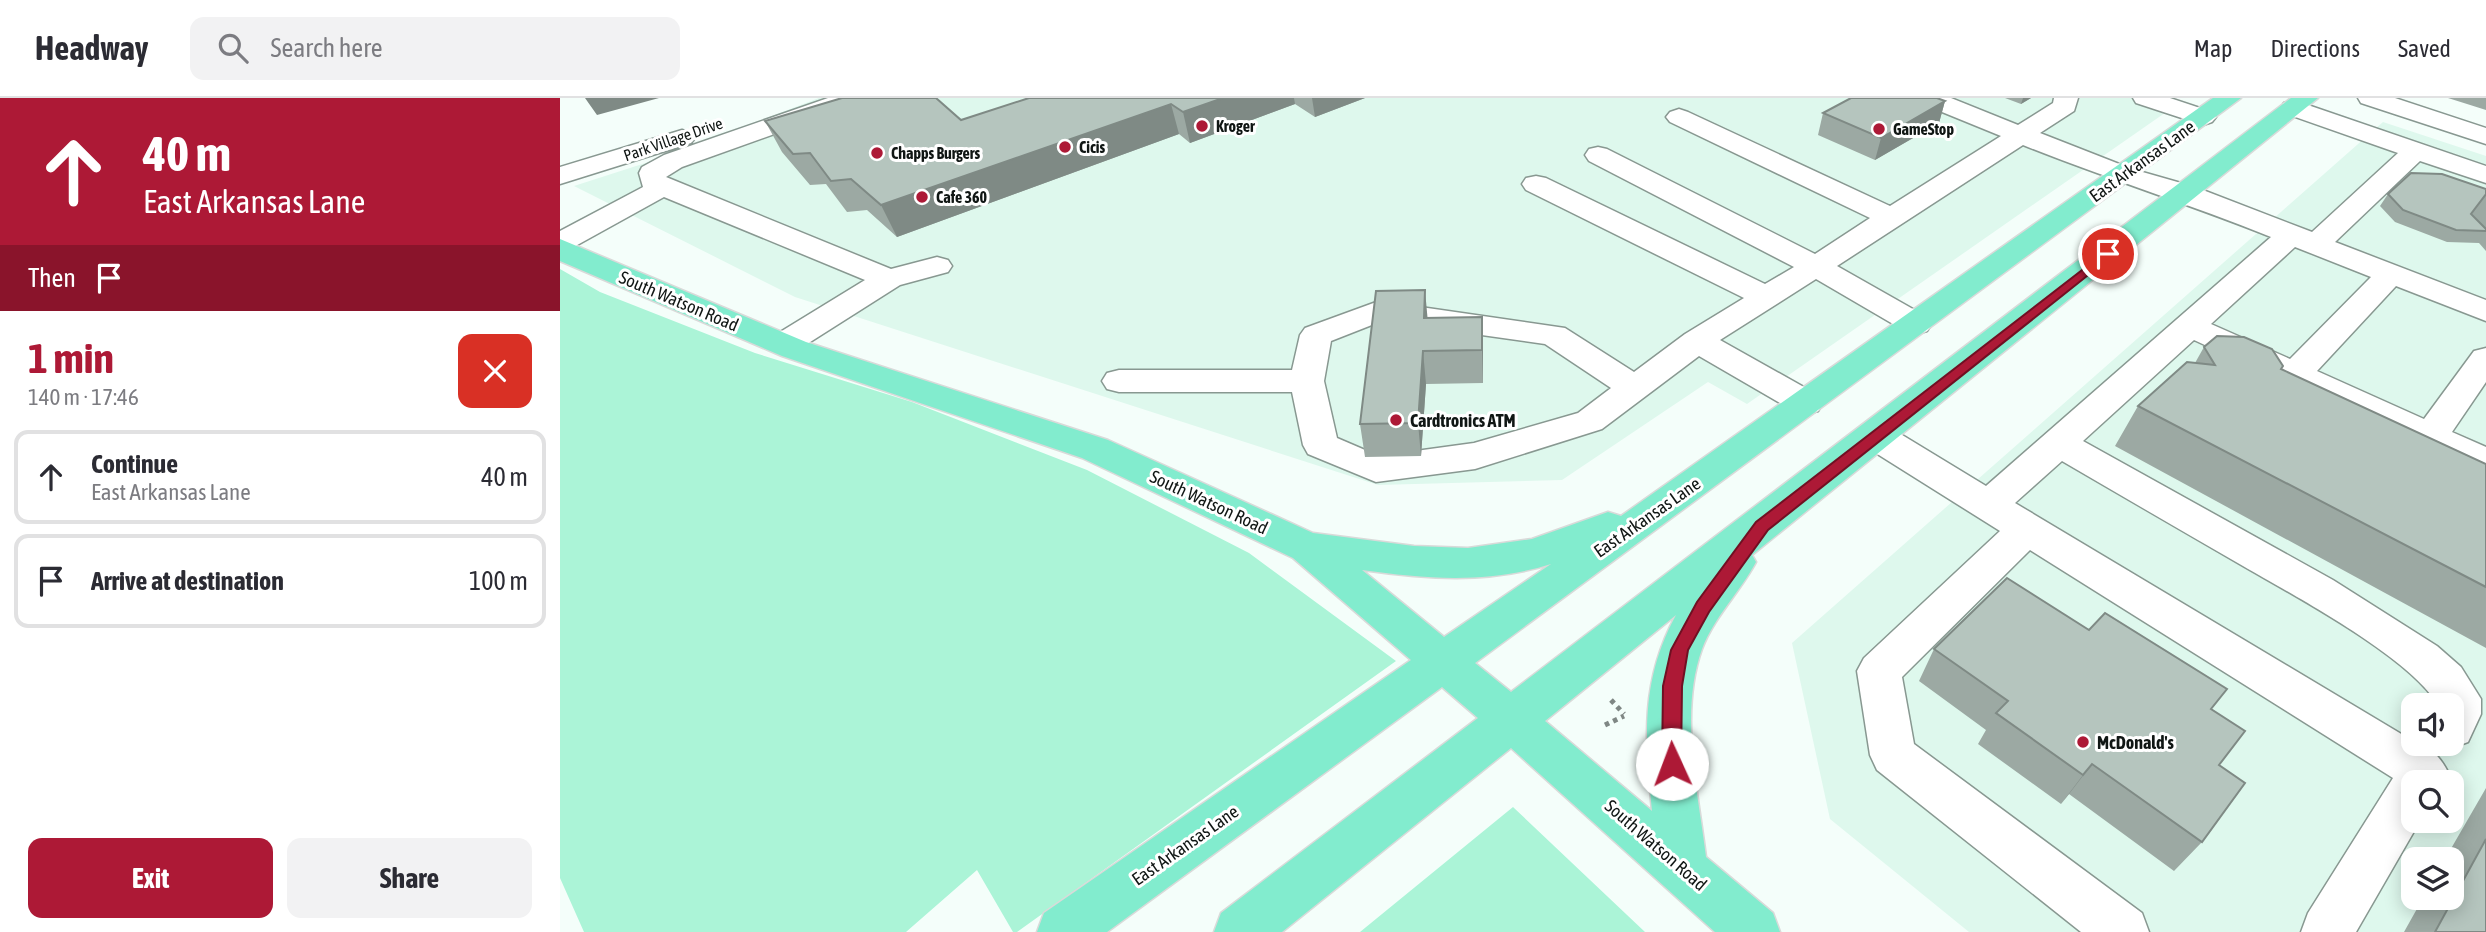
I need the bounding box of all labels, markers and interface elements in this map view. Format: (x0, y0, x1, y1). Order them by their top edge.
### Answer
search box (190, 17, 680, 80)
text: Headway (35, 29, 148, 67)
icon: search (214, 29, 252, 67)
text: Search here (270, 33, 383, 63)
text: Map (2194, 35, 2232, 62)
text: Directions (2270, 35, 2360, 62)
text: Saved (2398, 35, 2451, 62)
street label: Park Village Drive (621, 114, 725, 165)
street label: East Arkansas Lane (2085, 116, 2199, 206)
place label: Kroger (1216, 117, 1255, 135)
marker: Kroger (1194, 118, 1210, 134)
place label: GameStop (1893, 120, 1954, 138)
marker: GameStop (1871, 121, 1887, 137)
text: 40 m (143, 125, 231, 181)
icon: ahead (28, 126, 119, 217)
place label: Cicis (1079, 138, 1105, 156)
marker: Cicis (1057, 139, 1073, 155)
place label: Chapps Burgers (891, 144, 981, 162)
marker: Chapps Burgers (869, 145, 885, 161)
text: East Arkansas Lane (143, 183, 365, 220)
place label: Cafe 360 (936, 188, 988, 206)
marker: Cafe 360 (914, 189, 930, 205)
pin (2078, 224, 2138, 284)
icon: arrive (2089, 235, 2127, 273)
icon: arrive (90, 259, 128, 297)
text: Then (28, 263, 76, 293)
street label: South Watson Road (616, 266, 742, 336)
text: 1 min (28, 334, 114, 382)
button: close (458, 334, 532, 408)
text: 140 m · 17:46 (28, 384, 139, 410)
place label: Cardtronics ATM (1410, 410, 1516, 431)
marker: Cardtronics ATM (1388, 412, 1404, 428)
text: Continue (91, 449, 178, 479)
icon: ahead (32, 458, 70, 496)
text: 40 m (481, 462, 528, 492)
street label: South Watson Road (1147, 466, 1271, 538)
street label: East Arkansas Lane (1590, 473, 1704, 561)
text: East Arkansas Lane (91, 479, 251, 505)
icon: arrive (32, 562, 70, 600)
text: Arrive at destination (91, 566, 284, 596)
text: 100 m (469, 566, 528, 596)
map controls (2401, 693, 2464, 910)
button: sound (2401, 693, 2464, 756)
position arrow (1635, 727, 1709, 801)
place label: McDonald's (2097, 732, 2174, 753)
marker: McDonald's (2075, 734, 2091, 750)
button: search (2401, 770, 2464, 833)
street label: South Watson Road (1601, 795, 1711, 895)
street label: East Arkansas Lane (1128, 801, 1242, 889)
button: Exit (28, 838, 273, 918)
button: Share (287, 838, 532, 918)
button: layers (2401, 847, 2464, 910)

